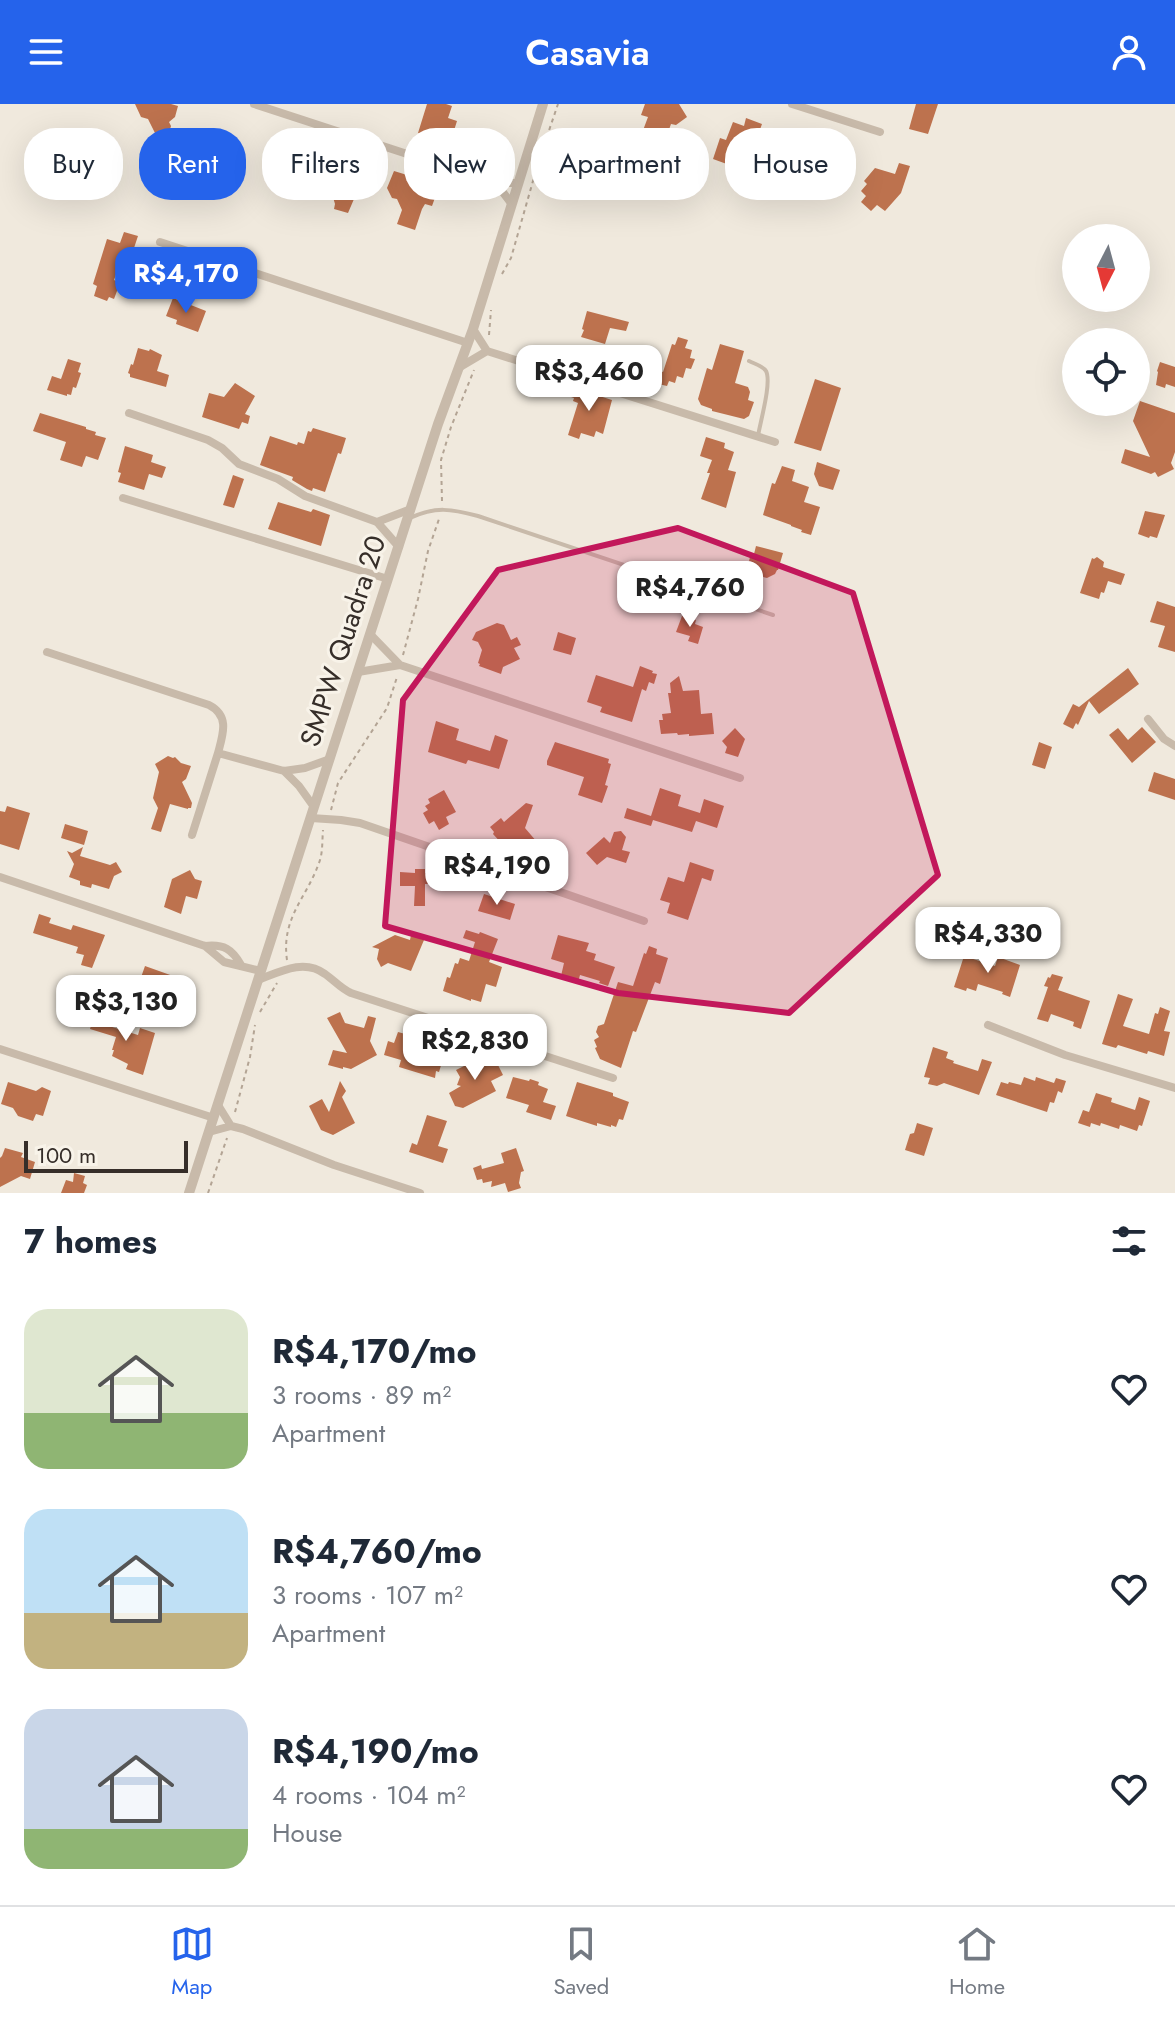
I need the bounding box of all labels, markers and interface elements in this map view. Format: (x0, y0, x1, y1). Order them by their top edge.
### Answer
text: Casavia (525, 26, 650, 78)
icon: menu (24, 30, 68, 74)
icon: person (1107, 30, 1151, 74)
chip: Buy (24, 128, 123, 200)
chip: Rent (139, 128, 246, 200)
chip: Filters (262, 128, 388, 200)
chip: New (404, 128, 515, 200)
chip: Apartment (531, 128, 709, 200)
chip: House (725, 128, 856, 200)
north arrow (1062, 224, 1150, 312)
map controls (1062, 224, 1150, 416)
pin: R$4,170 (112, 247, 260, 315)
text: R$4,170 (133, 254, 239, 292)
button: locate (1062, 328, 1150, 416)
pin: R$3,460 (515, 345, 663, 413)
text: R$3,460 (534, 352, 644, 390)
street label: SMPW Quadra 20 (290, 530, 396, 752)
pin: R$4,760 (616, 561, 764, 629)
text: R$4,760 (635, 568, 745, 606)
pin: R$4,190 (423, 839, 571, 907)
text: R$4,190 (443, 846, 551, 884)
pin: R$4,330 (914, 907, 1062, 975)
text: R$4,330 (933, 914, 1043, 952)
pin: R$3,130 (52, 975, 200, 1043)
text: R$3,130 (74, 982, 178, 1020)
pin: R$2,830 (401, 1014, 549, 1082)
text: R$2,830 (421, 1021, 529, 1059)
scale bar (24, 1137, 188, 1173)
text: 100 m (36, 1139, 96, 1171)
text: 7 homes (24, 1217, 157, 1266)
icon: filters (1107, 1219, 1151, 1263)
text: R$4,170/mo (272, 1327, 476, 1376)
icon: home (88, 1341, 184, 1437)
icon: heart (1107, 1367, 1151, 1411)
text: 3 rooms · 89 m² (272, 1376, 451, 1414)
text: Apartment (272, 1414, 385, 1452)
text: R$4,760/mo (272, 1527, 482, 1576)
icon: home (88, 1541, 184, 1637)
icon: heart (1107, 1567, 1151, 1611)
text: 3 rooms · 107 m² (272, 1576, 463, 1614)
text: Apartment (272, 1614, 385, 1652)
text: R$4,190/mo (272, 1727, 479, 1776)
icon: home (88, 1741, 184, 1837)
icon: heart (1107, 1767, 1151, 1811)
text: 4 rooms · 104 m² (272, 1776, 466, 1814)
text: House (272, 1814, 342, 1852)
tab: Map (170, 1922, 214, 2002)
tab: Saved (554, 1922, 609, 2002)
tab: Home (949, 1922, 1005, 2002)

